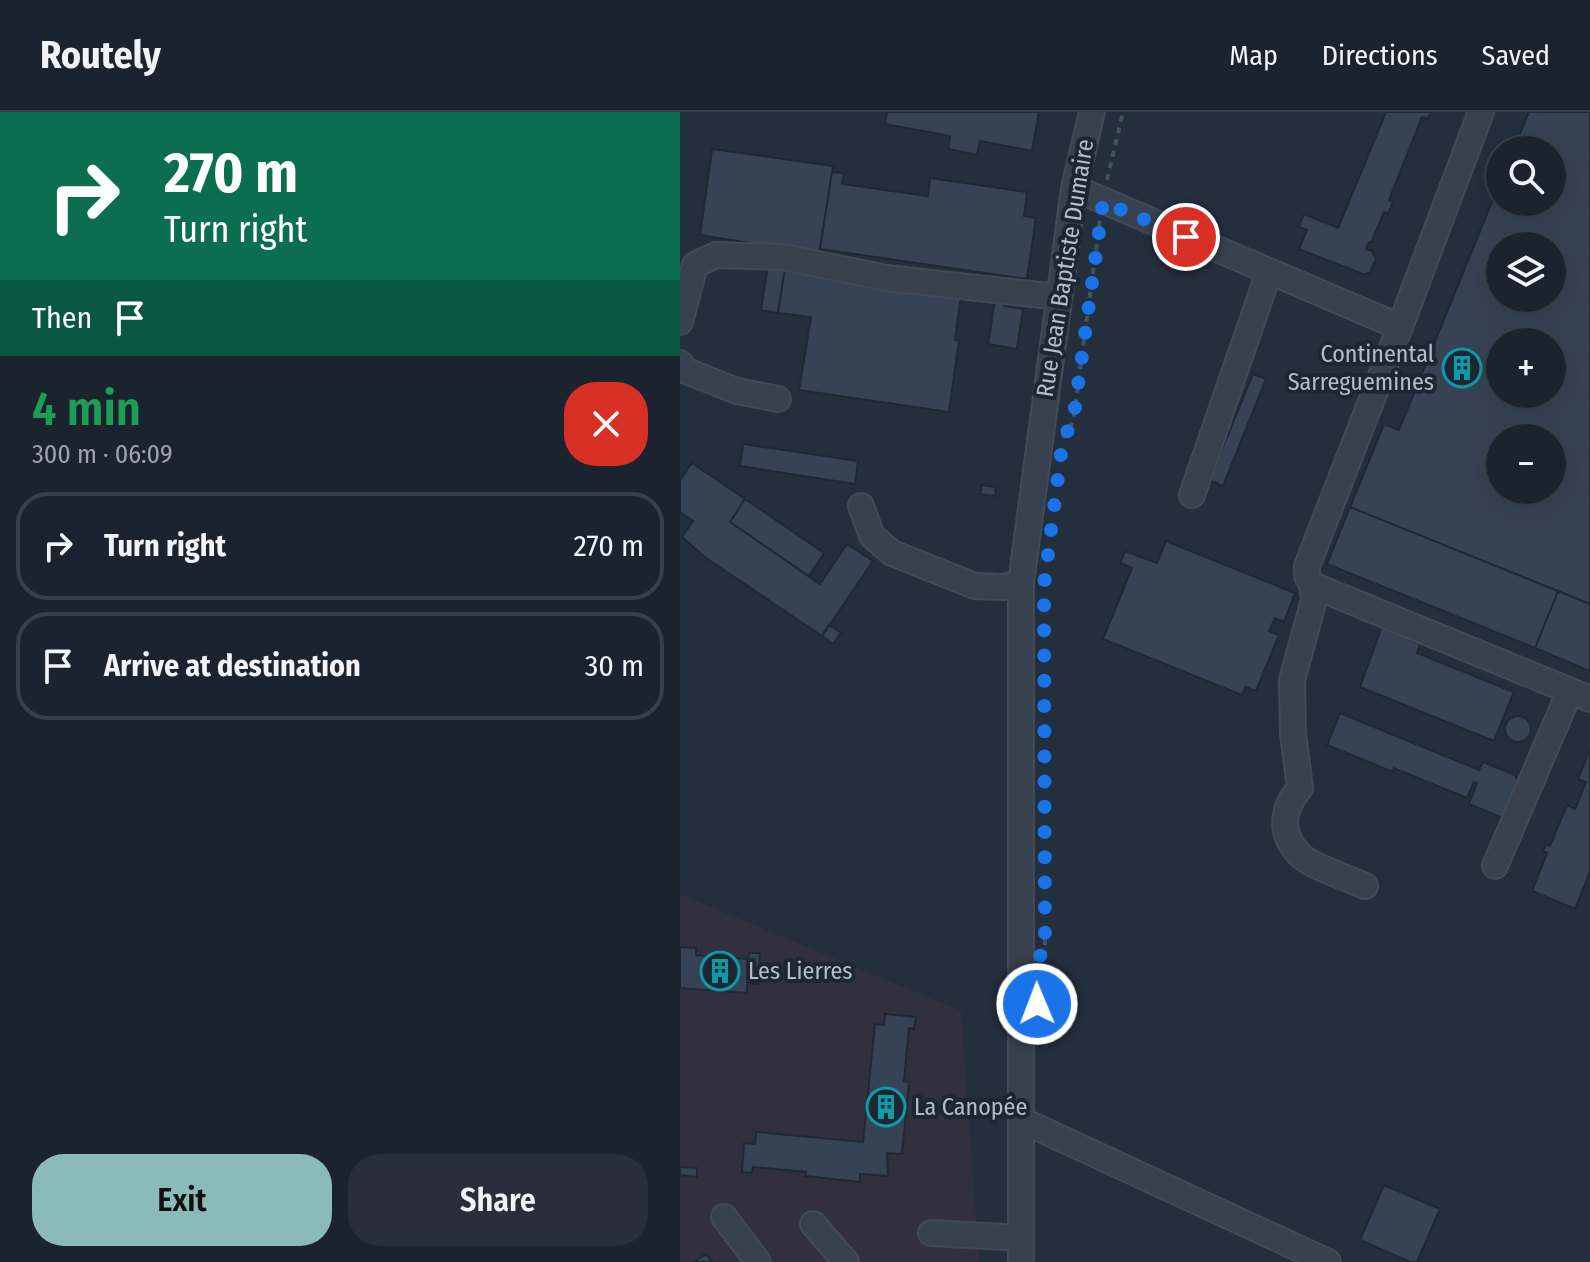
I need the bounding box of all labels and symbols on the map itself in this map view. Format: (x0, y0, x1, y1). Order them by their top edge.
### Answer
street label: Rue Jean Baptiste Dumaire (1031, 137, 1099, 399)
pin (1152, 203, 1220, 271)
place label: Continental Sarreguemines (1288, 340, 1434, 396)
building icon: Continental Sarreguemines (1441, 347, 1483, 389)
building icon: Les Lierres (699, 950, 741, 992)
place label: Les Lierres (748, 957, 853, 985)
position arrow (995, 962, 1079, 1046)
building icon: La Canopée (865, 1086, 907, 1128)
place label: La Canopée (914, 1093, 1027, 1121)

